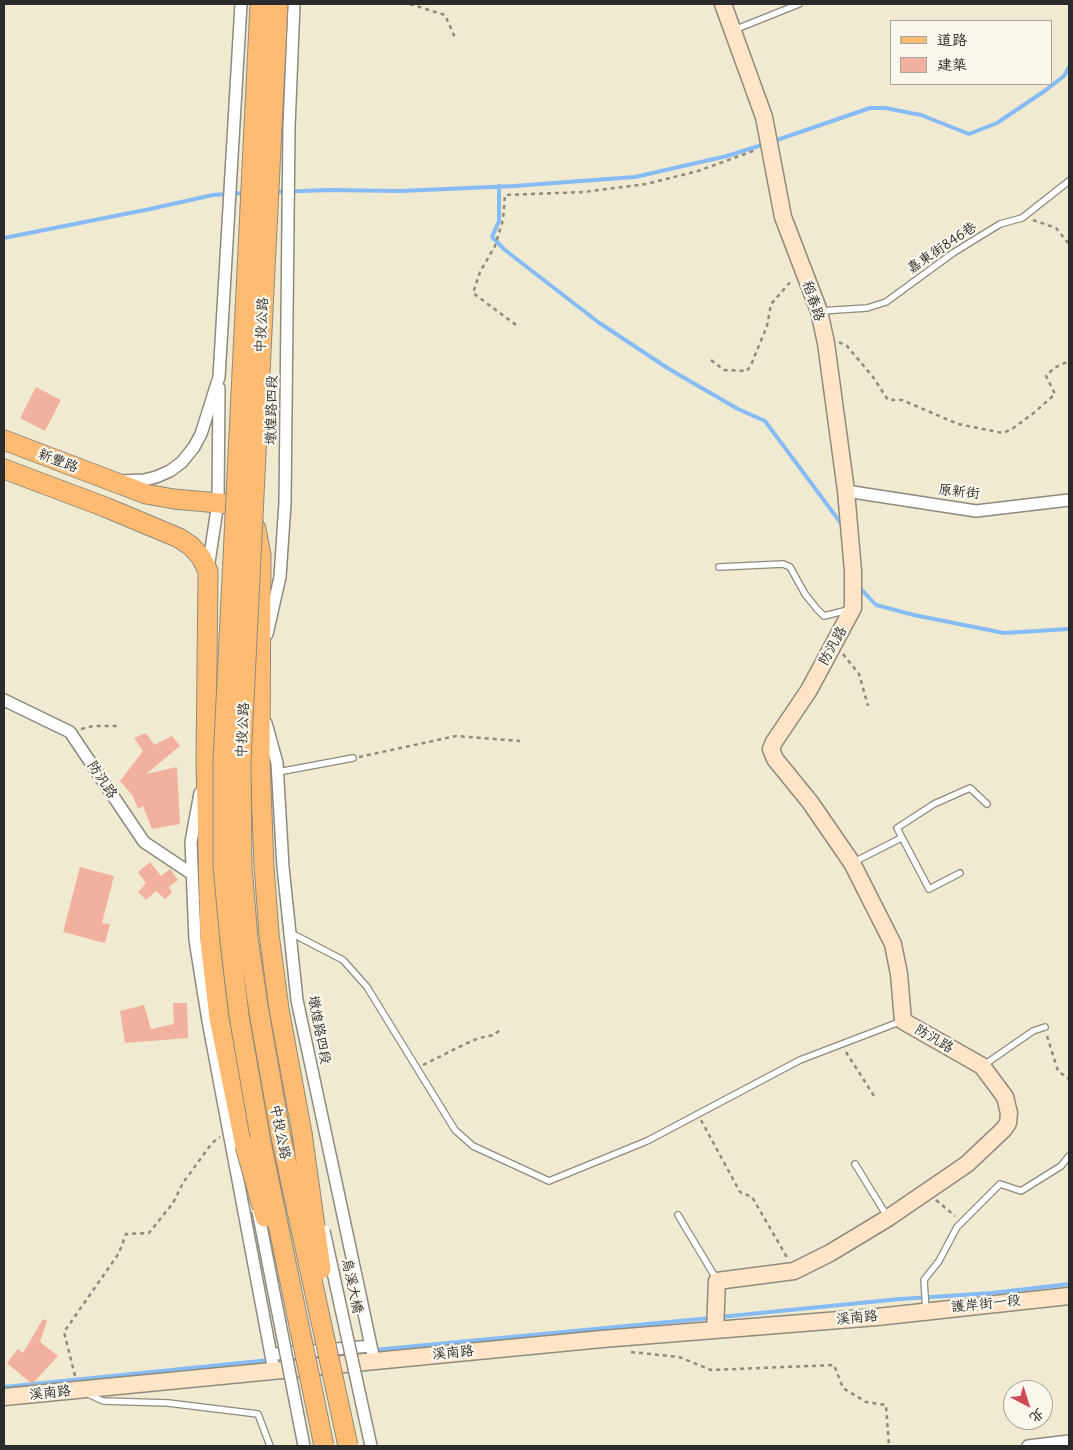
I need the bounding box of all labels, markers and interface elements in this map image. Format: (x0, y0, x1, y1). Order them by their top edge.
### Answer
legend (890, 20, 1053, 85)
text: 道路 (937, 30, 967, 49)
text: 建築 (937, 55, 967, 74)
street label: 嘉東街846巷 (904, 219, 980, 277)
street label: 稻春路 (798, 278, 828, 324)
street label: 中投公路 (252, 297, 272, 353)
street label: 墩煌路四段 (263, 375, 281, 445)
street label: 新豐路 (35, 446, 81, 476)
street label: 原新街 (937, 481, 981, 503)
street label: 防汎路 (815, 624, 851, 668)
street label: 中投公路 (233, 702, 253, 758)
street label: 防汎路 (83, 758, 121, 802)
street label: 墩煌路四段 (304, 994, 334, 1066)
street label: 防汎路 (912, 1021, 956, 1057)
street label: 中投公路 (266, 1103, 294, 1161)
street label: 烏溪大橋 (338, 1257, 366, 1315)
street label: 護岸街一段 (950, 1292, 1022, 1316)
street label: 溪南路 (835, 1308, 879, 1328)
street label: 溪南路 (431, 1343, 475, 1363)
north arrow (1003, 1380, 1053, 1430)
street label: 溪南路 (28, 1382, 72, 1404)
text: 北 (1026, 1404, 1048, 1427)

